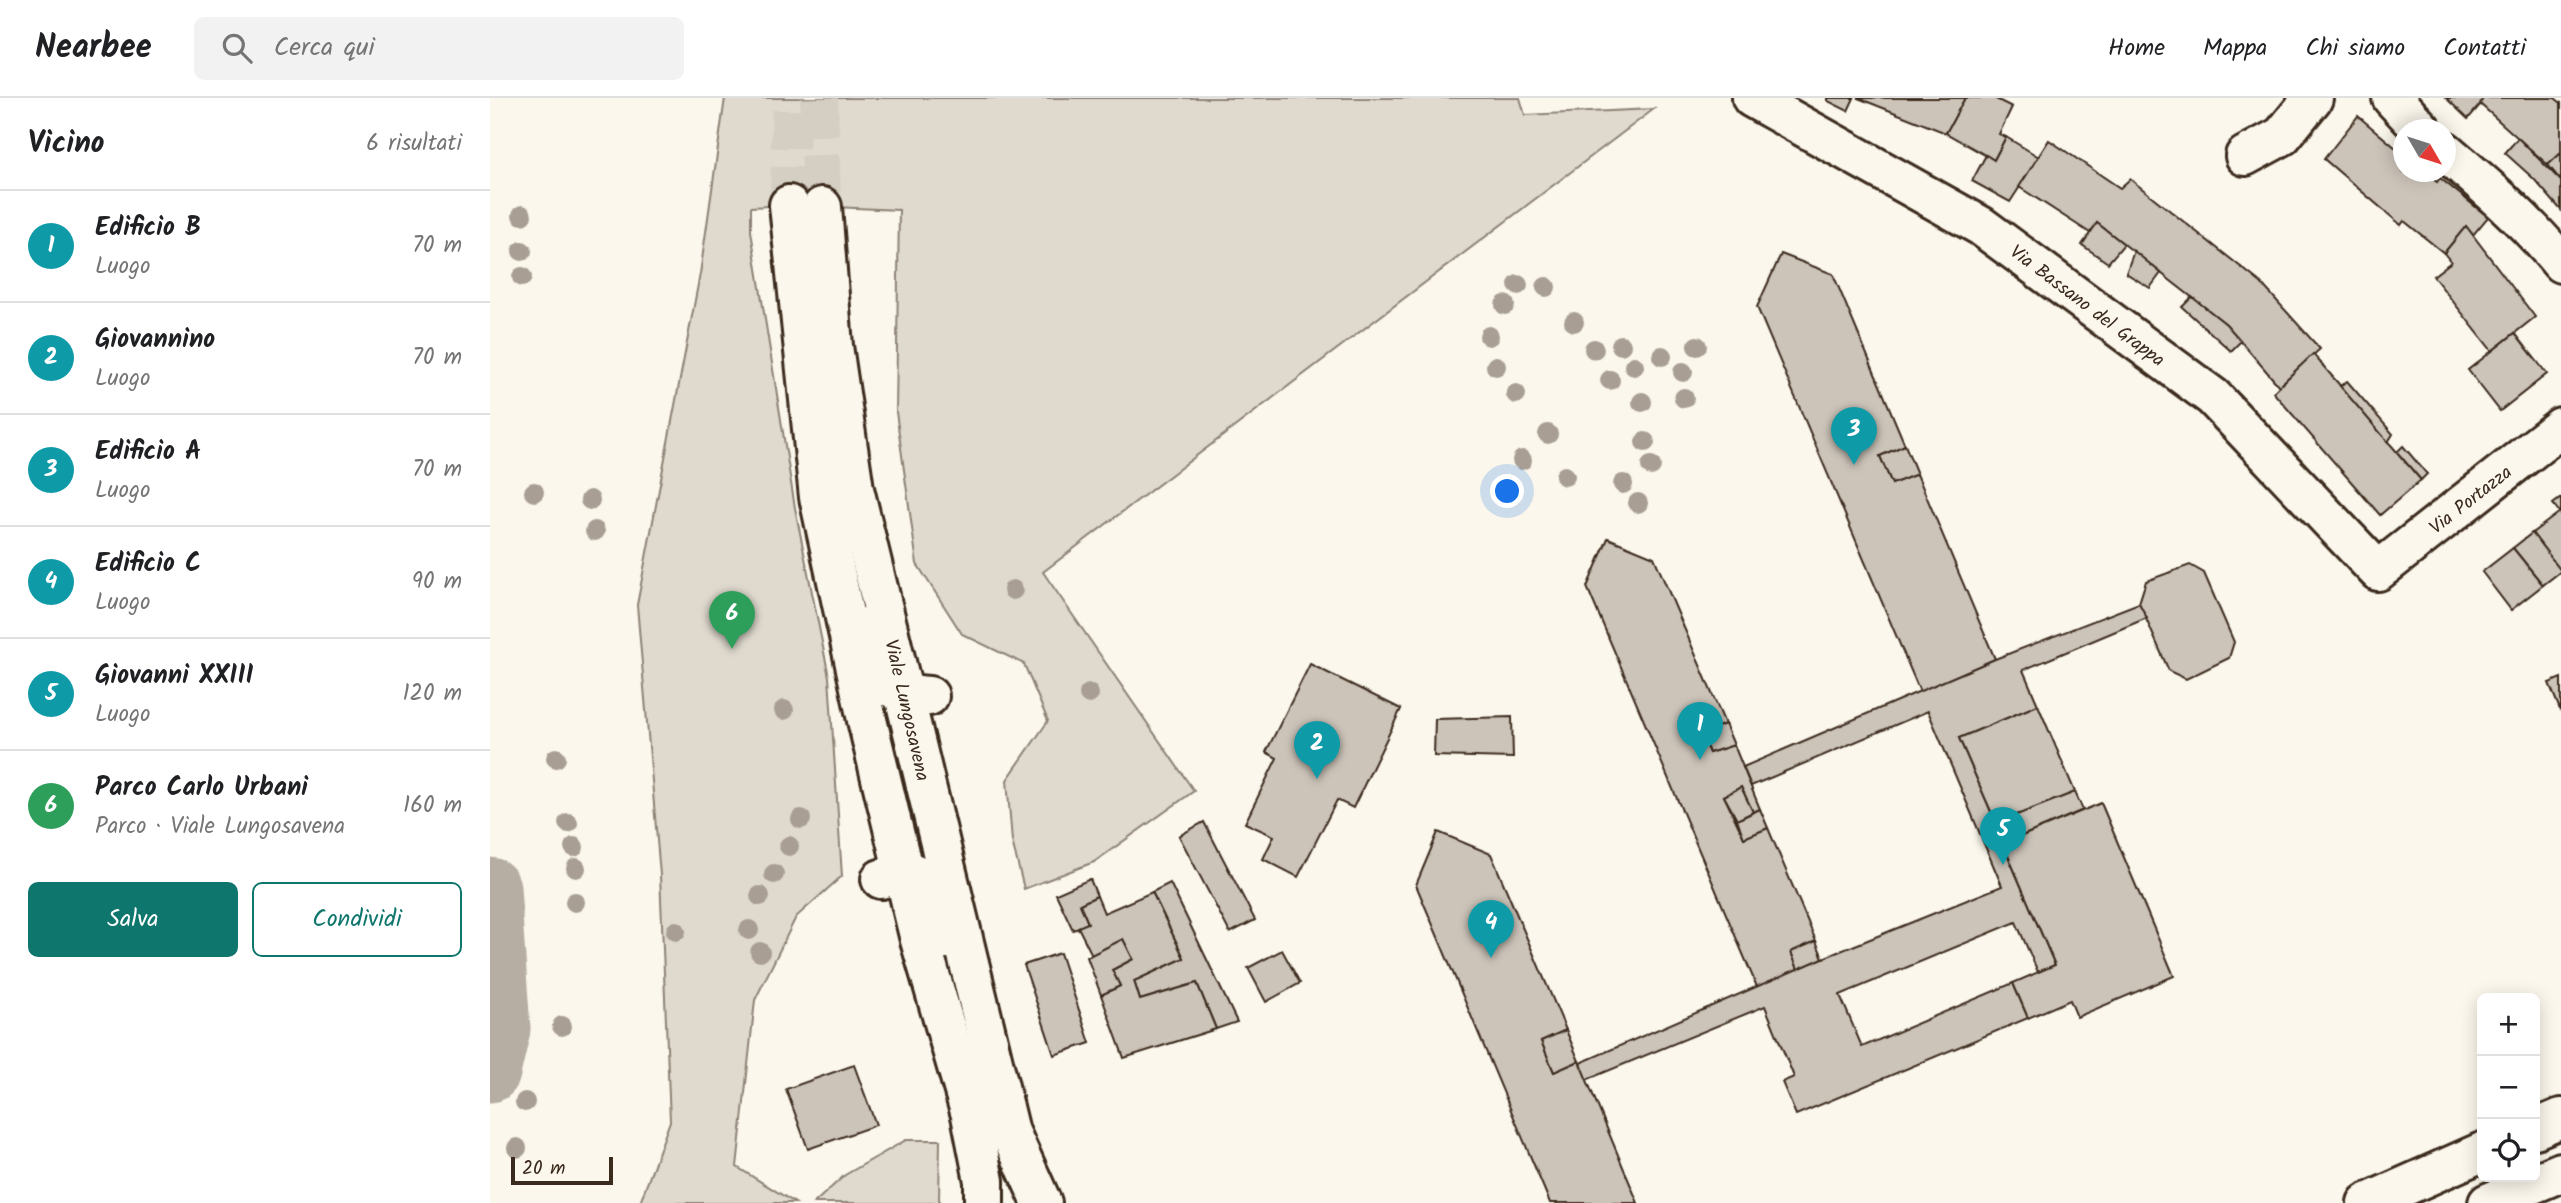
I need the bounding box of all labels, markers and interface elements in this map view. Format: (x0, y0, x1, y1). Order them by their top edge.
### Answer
search box (194, 17, 684, 80)
text: Nearbee (35, 22, 152, 75)
text: Cerca qui (274, 27, 375, 69)
icon: search (218, 29, 256, 67)
text: Home (2108, 29, 2165, 68)
text: Mappa (2203, 29, 2267, 68)
text: Chi siamo (2305, 29, 2405, 68)
text: Contatti (2443, 29, 2526, 68)
north arrow (2393, 119, 2456, 182)
text: Vicino (28, 120, 105, 168)
text: 6 risultati (366, 126, 462, 162)
text: Edificio B (95, 207, 201, 249)
text: 1 (48, 228, 54, 264)
text: 70 m (412, 228, 462, 264)
street label: Via Bassano del Grappa (2003, 238, 2171, 375)
text: Luogo (95, 249, 150, 285)
text: Giovannino (95, 319, 215, 361)
text: 2 (44, 340, 58, 376)
text: 70 m (412, 340, 462, 376)
text: Luogo (95, 361, 150, 397)
pin: 3 (1831, 407, 1877, 465)
text: Edificio A (95, 431, 201, 473)
text: 3 (45, 452, 57, 488)
text: 70 m (412, 452, 462, 488)
street label: Via Portazza (2423, 459, 2519, 543)
text: Luogo (95, 473, 150, 509)
your location (1490, 474, 1524, 508)
text: Edificio C (95, 543, 201, 585)
text: 4 (45, 564, 57, 600)
text: 90 m (412, 564, 462, 600)
text: Luogo (95, 585, 150, 621)
pin: 6 (709, 591, 755, 649)
street label: Viale Lungosavena (875, 637, 937, 784)
text: Giovanni XXIII (95, 655, 253, 697)
text: 5 (45, 676, 57, 712)
text: 120 m (402, 676, 462, 712)
text: Luogo (95, 697, 150, 733)
pin: 1 (1677, 702, 1723, 760)
pin: 2 (1294, 721, 1340, 779)
text: Parco Carlo Urbani (95, 767, 308, 809)
text: 6 (45, 788, 57, 824)
text: 160 m (403, 788, 462, 824)
pin: 5 (1980, 807, 2026, 865)
text: Parco · Viale Lungosavena (95, 809, 345, 845)
button: Salva (28, 882, 238, 957)
button: Condividi (252, 882, 462, 957)
pin: 4 (1468, 900, 1514, 958)
map controls (2477, 993, 2540, 1182)
button: + (2477, 993, 2540, 1056)
button: − (2477, 1056, 2540, 1119)
button: locate (2477, 1119, 2540, 1182)
scale bar (511, 1154, 612, 1186)
text: 20 m (522, 1154, 565, 1184)

